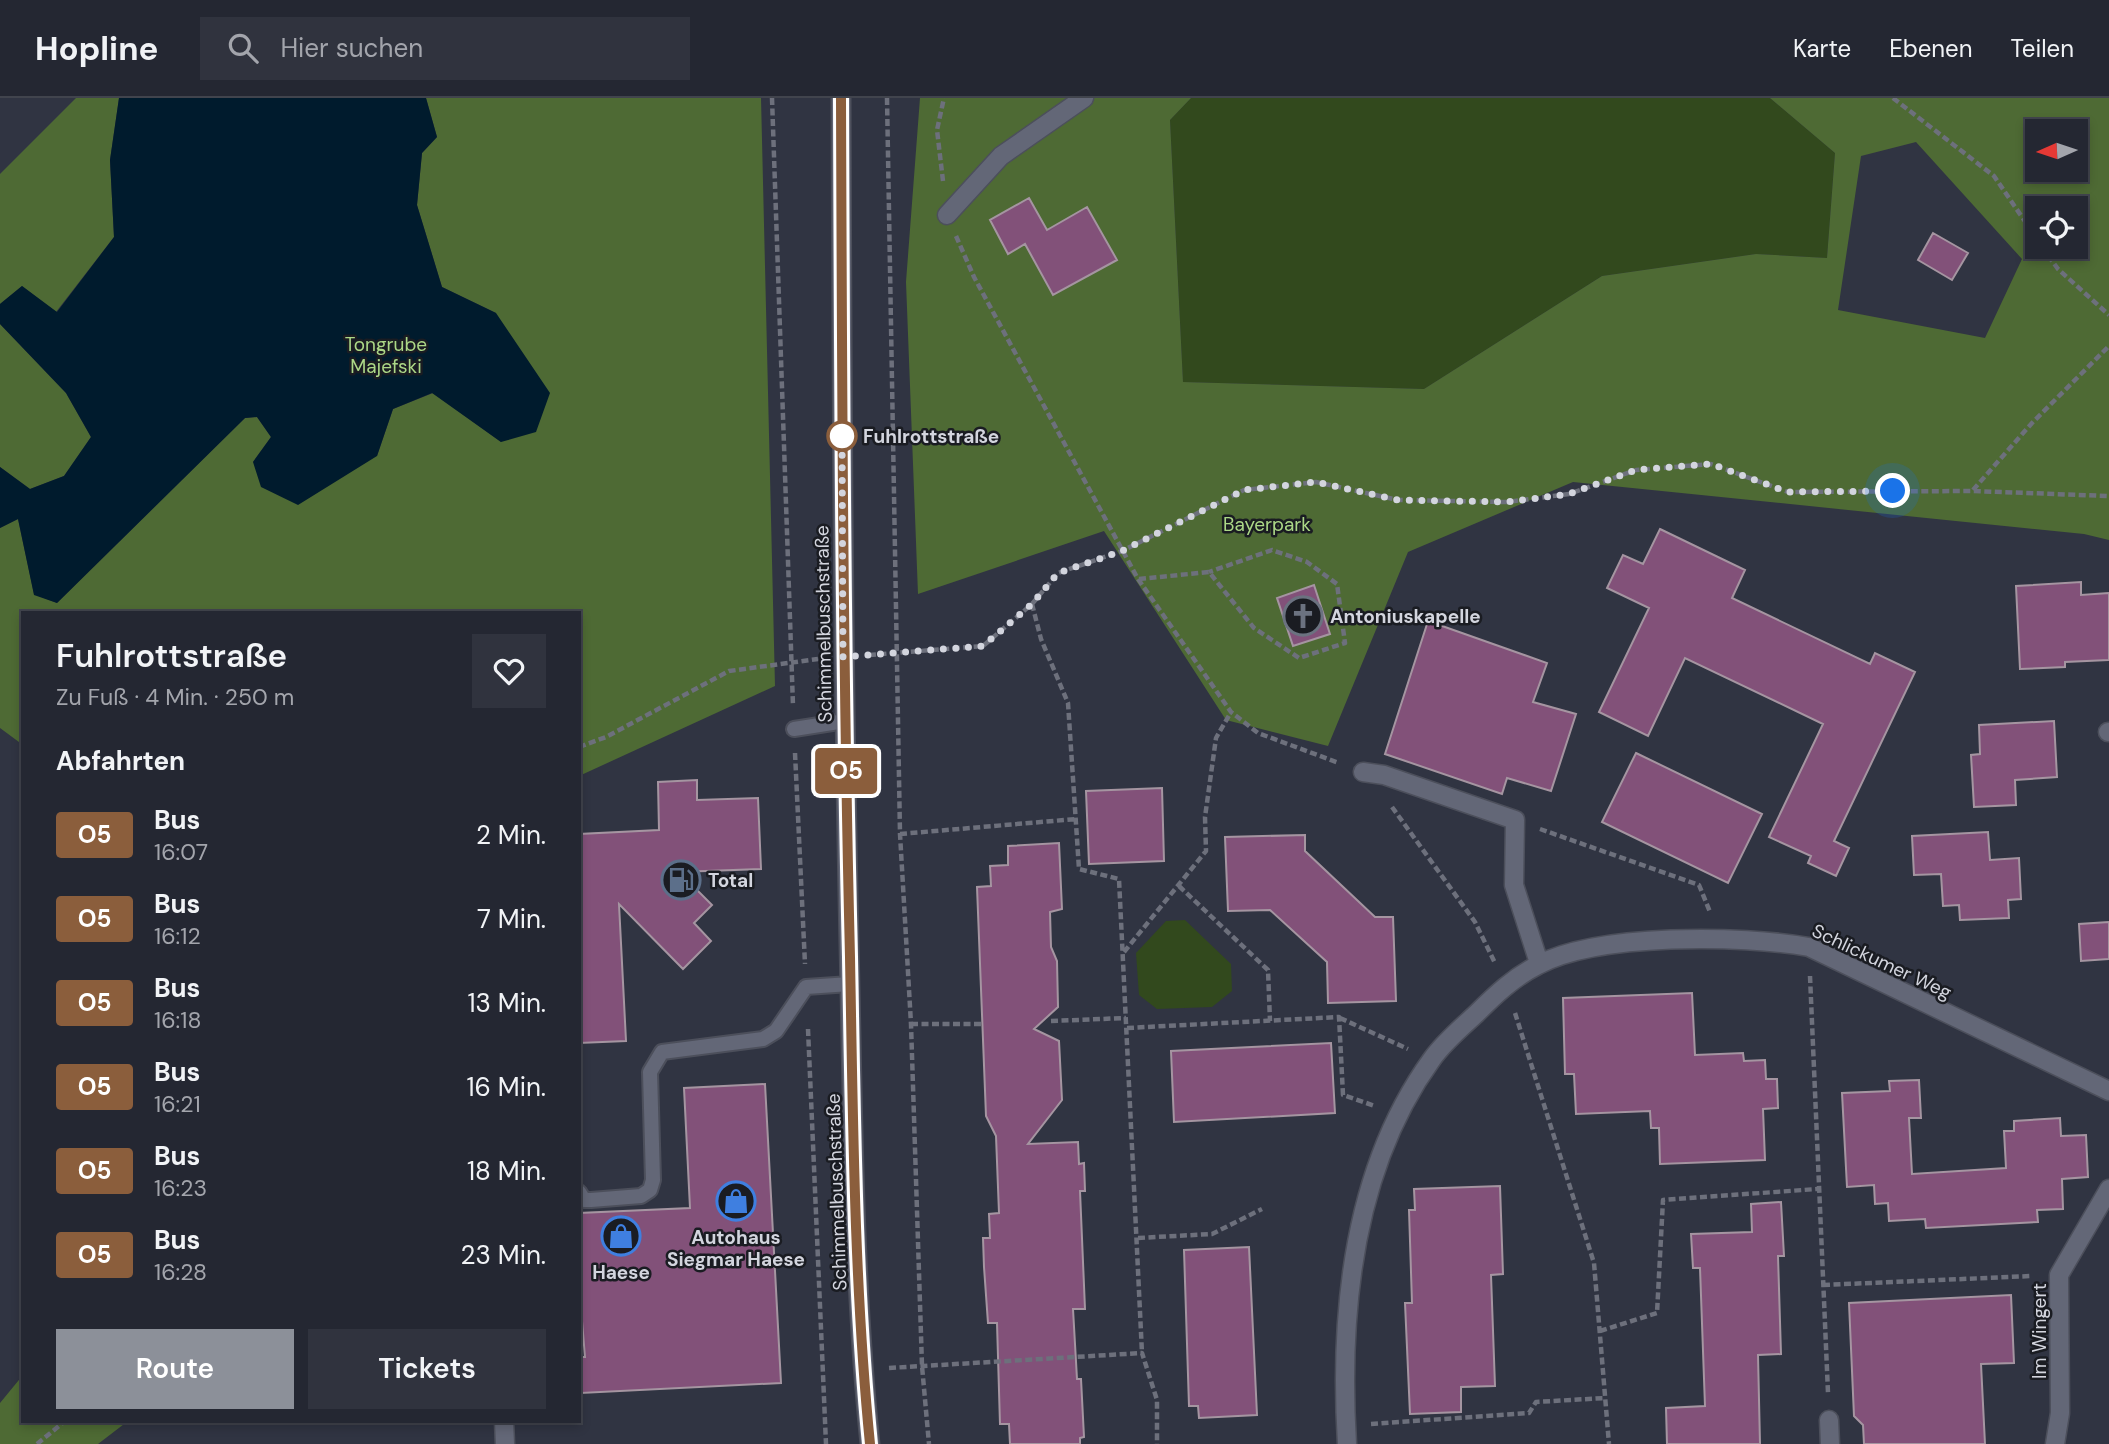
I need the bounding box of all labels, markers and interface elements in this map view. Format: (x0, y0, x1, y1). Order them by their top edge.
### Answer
search box (200, 17, 690, 80)
text: Hopline (35, 27, 158, 70)
icon: search (224, 29, 262, 67)
text: Hier suchen (280, 31, 423, 65)
text: Karte (1793, 33, 1851, 64)
text: Ebenen (1889, 33, 1973, 64)
text: Teilen (2011, 33, 2074, 64)
north arrow (2025, 119, 2088, 182)
map controls (2025, 119, 2088, 259)
button: locate (2025, 196, 2088, 259)
park label: Tongrube Majefski (345, 332, 427, 379)
marker: Fuhlrottstraße (827, 421, 857, 451)
place label: Fuhlrottstraße (863, 424, 999, 449)
your location (1875, 473, 1910, 508)
park label: Bayerpark (1223, 512, 1311, 537)
street label: Schimmelbuschstraße (809, 525, 838, 723)
church icon: Antoniuskapelle (1282, 595, 1324, 637)
place label: Antoniuskapelle (1330, 604, 1481, 629)
text: Fuhlrottstraße (56, 634, 287, 677)
button: heart (472, 634, 546, 708)
text: Zu Fuß · 4 Min. · 250 m (56, 682, 294, 712)
text: Abfahrten (56, 744, 185, 778)
line badge: O5 (814, 748, 878, 794)
text: O5 (829, 755, 863, 786)
text: Bus (154, 803, 200, 837)
text: 2 Min. (476, 818, 546, 852)
text: O5 (78, 819, 111, 850)
text: 16:07 (154, 837, 208, 867)
fuel station icon: Total (660, 859, 702, 901)
place label: Total (708, 868, 753, 893)
text: Bus (154, 887, 200, 921)
text: 7 Min. (477, 902, 546, 936)
text: O5 (78, 903, 111, 934)
street label: Schlickumer Weg (1808, 918, 1956, 1005)
text: 16:12 (154, 921, 201, 951)
text: Bus (154, 971, 200, 1005)
text: 13 Min. (467, 986, 546, 1020)
text: O5 (78, 987, 111, 1018)
text: 16:18 (154, 1005, 201, 1035)
text: Bus (154, 1055, 200, 1089)
text: 16 Min. (466, 1070, 546, 1104)
text: O5 (78, 1071, 111, 1102)
text: 16:21 (154, 1089, 201, 1119)
street label: Schimmelbuschstraße (821, 1093, 852, 1291)
text: Bus (154, 1139, 200, 1173)
text: 18 Min. (467, 1154, 546, 1188)
text: O5 (78, 1155, 111, 1186)
text: 16:23 (154, 1173, 207, 1203)
shop icon: Autohaus Siegmar Haese (715, 1180, 757, 1222)
shop icon: Haese (600, 1215, 642, 1257)
text: Bus (154, 1223, 200, 1257)
place label: Autohaus Siegmar Haese (667, 1225, 805, 1272)
text: 23 Min. (461, 1238, 546, 1272)
text: O5 (78, 1239, 111, 1270)
text: 16:28 (154, 1257, 207, 1287)
place label: Haese (592, 1260, 650, 1285)
street label: Im Wingert (2027, 1283, 2052, 1379)
button: Route (56, 1329, 294, 1409)
button: Tickets (308, 1329, 546, 1409)

